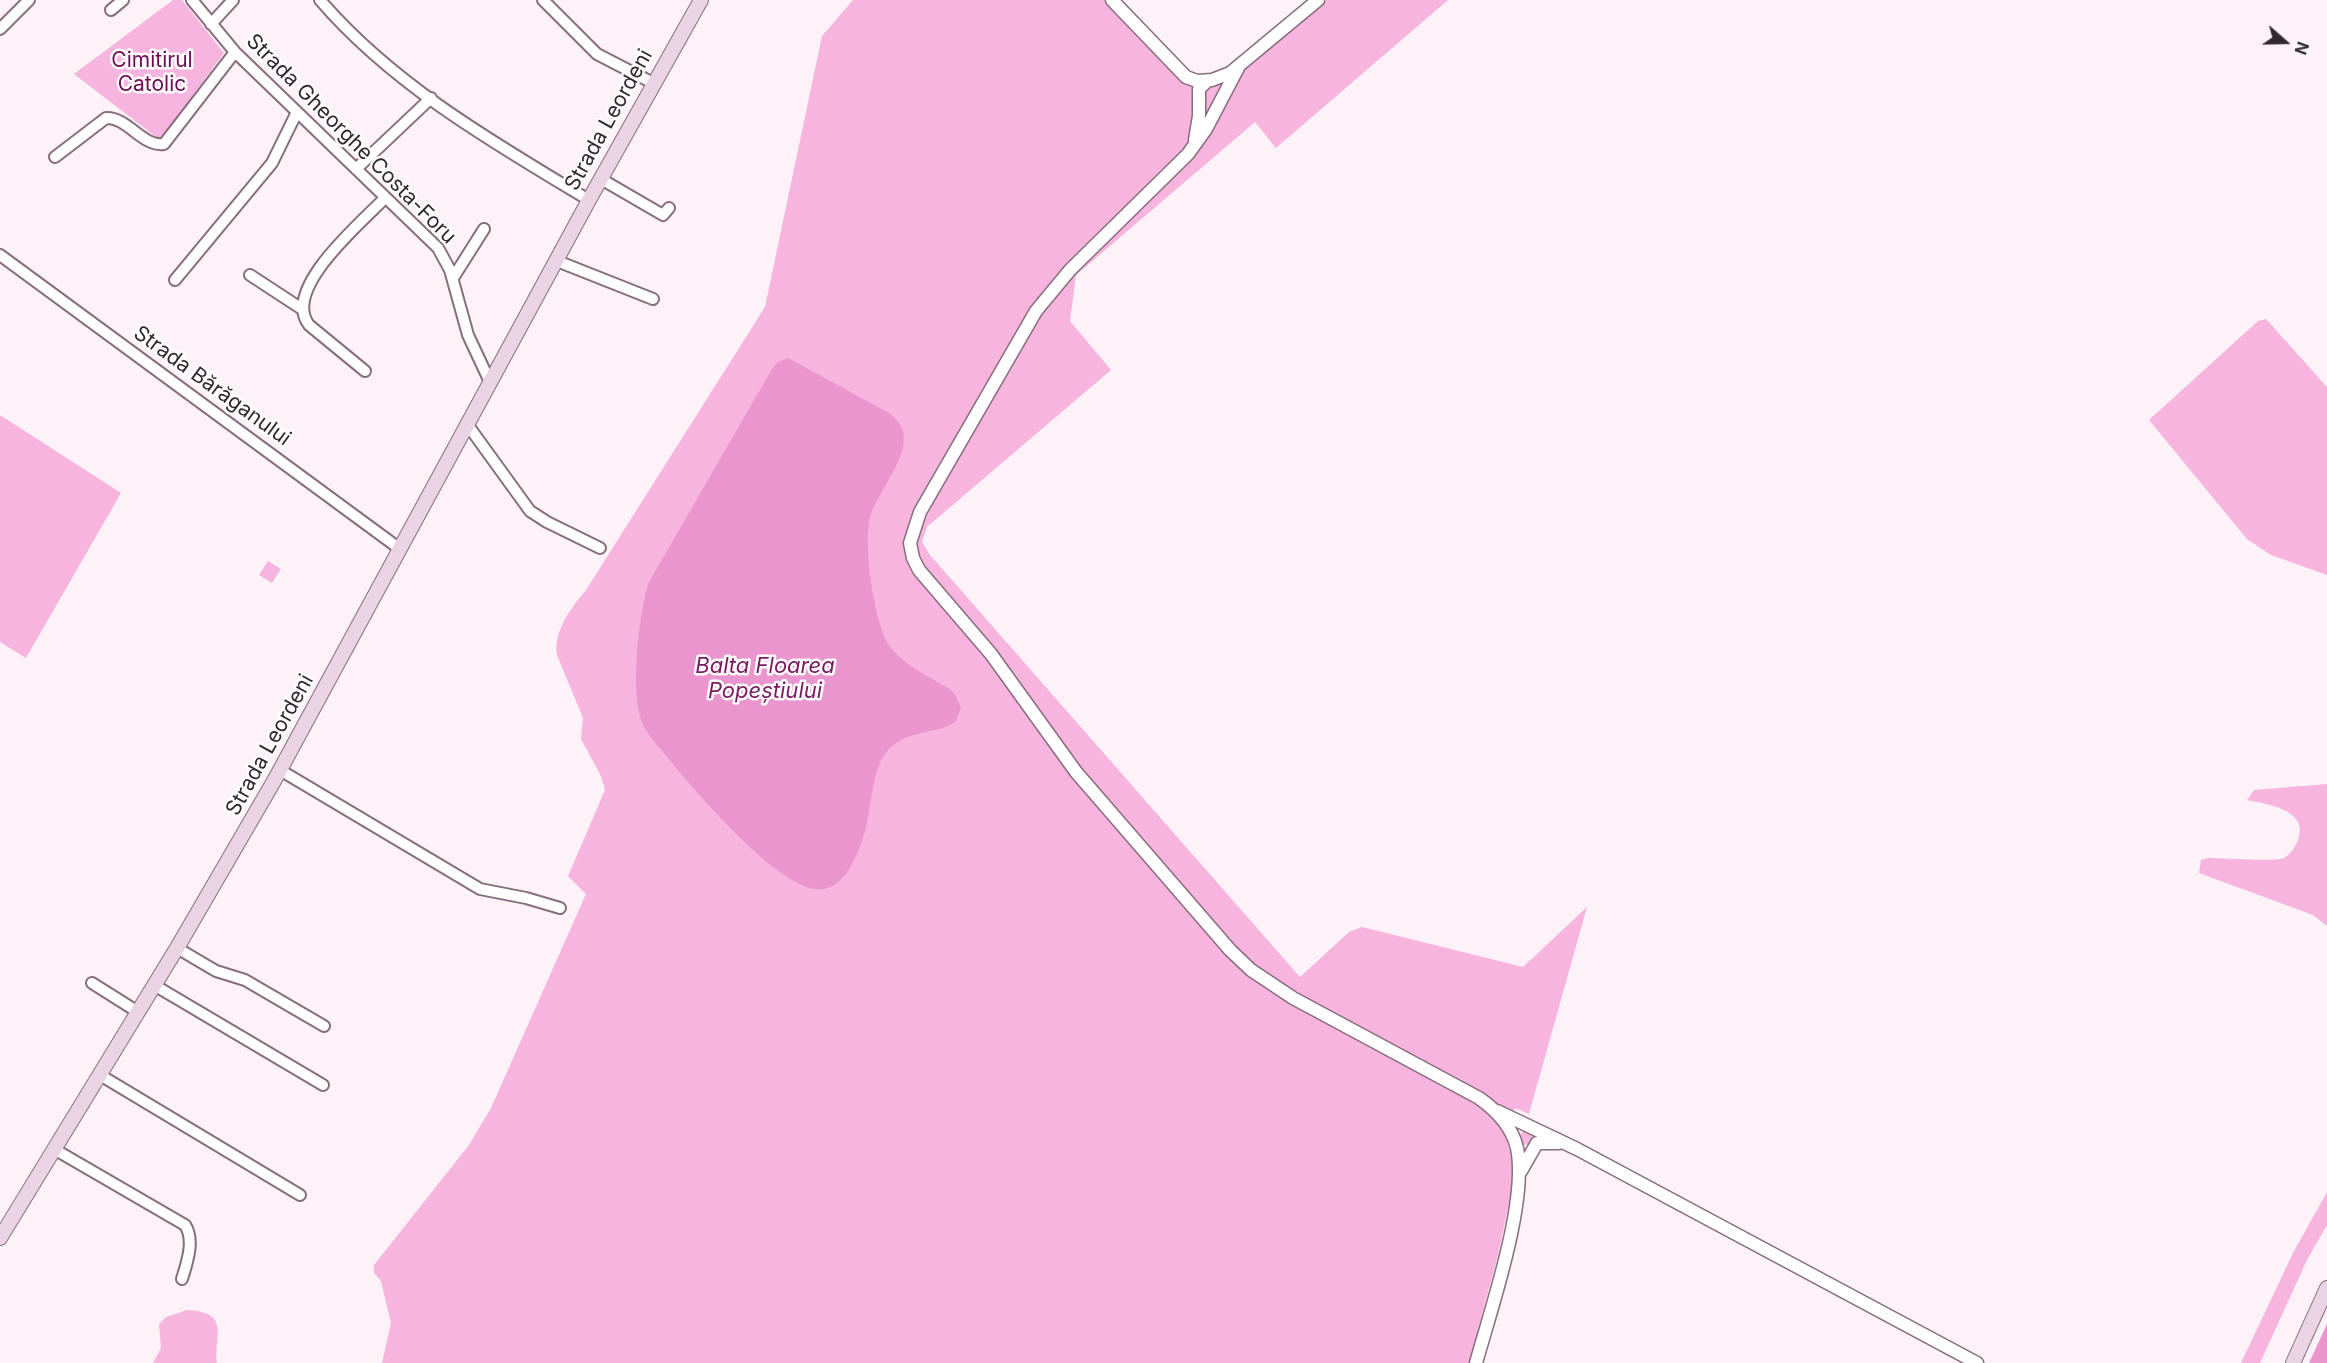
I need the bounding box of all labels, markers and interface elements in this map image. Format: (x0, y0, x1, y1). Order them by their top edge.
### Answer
north arrow (2255, 12, 2315, 72)
street label: Strada Gheorghe Costa-Foru (241, 29, 461, 249)
text: N (2290, 39, 2313, 57)
street label: Strada Leordeni (560, 45, 658, 195)
park label: Cimitirul Catolic (111, 48, 193, 98)
street label: Strada Bărăganului (129, 321, 295, 451)
water label: Balta Floarea Popeștiului (695, 653, 835, 704)
street label: Strada Leordeni (221, 670, 319, 820)

